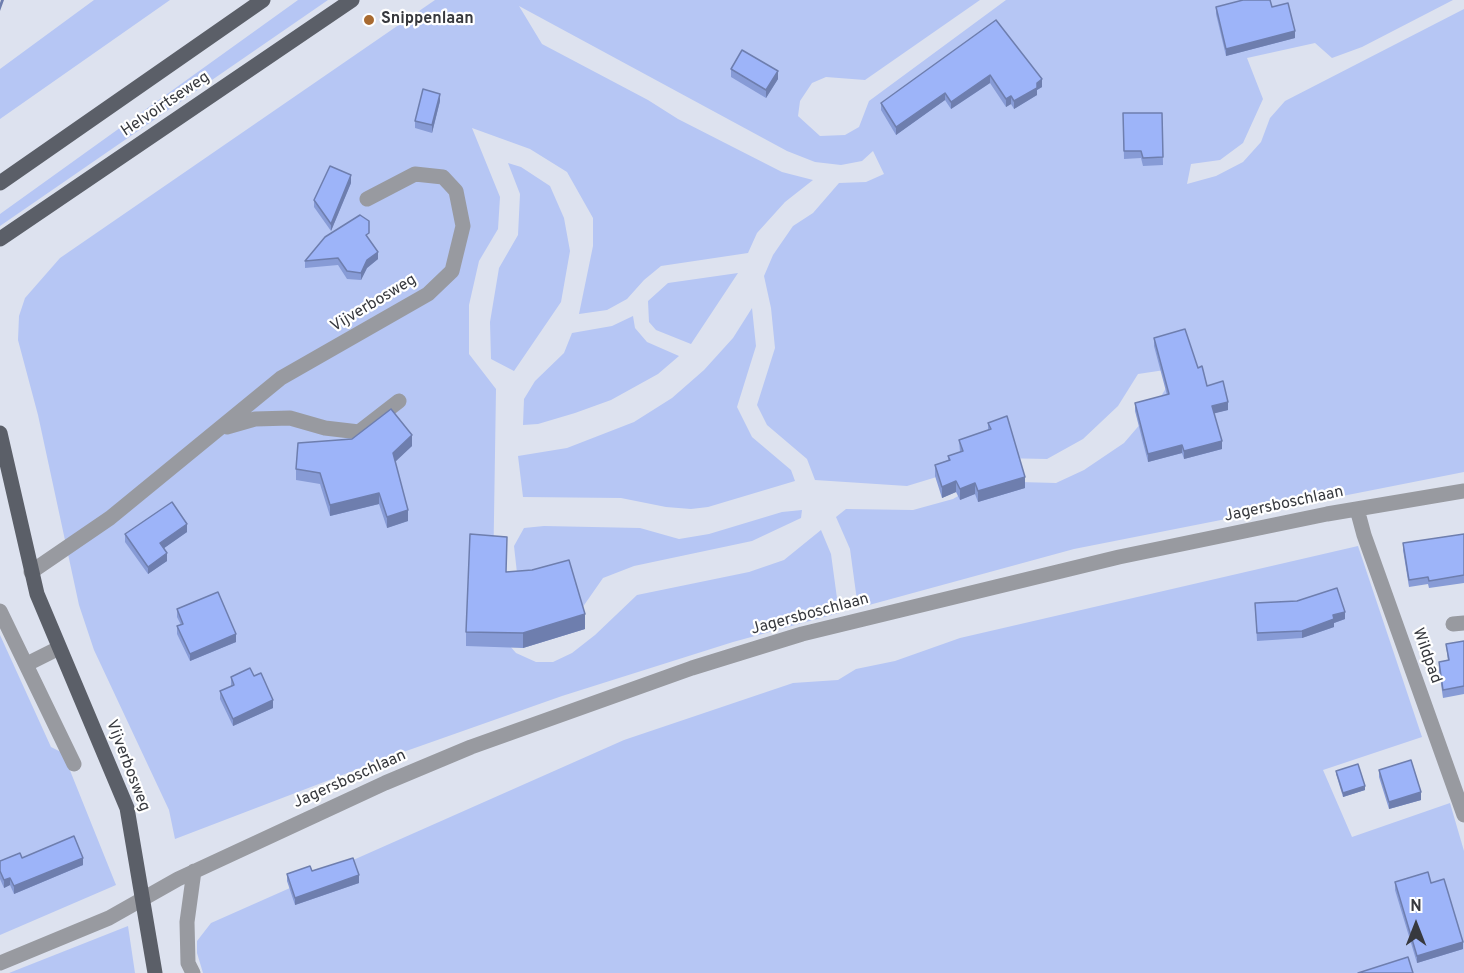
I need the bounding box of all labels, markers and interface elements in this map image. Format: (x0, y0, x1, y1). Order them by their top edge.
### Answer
place label: Snippenlaan (381, 10, 474, 30)
marker: Snippenlaan (362, 13, 376, 27)
street label: Helvoirtseweg (118, 68, 214, 142)
street label: Vijverbosweg (328, 271, 420, 337)
street label: Jagersboschlaan (1223, 483, 1345, 527)
street label: Jagersboschlaan (749, 590, 871, 640)
street label: Wildpad (1407, 626, 1445, 686)
street label: Vijverbosweg (101, 717, 153, 815)
street label: Jagersboschlaan (291, 747, 409, 813)
north arrow (1386, 895, 1446, 955)
text: N (1410, 897, 1422, 917)

